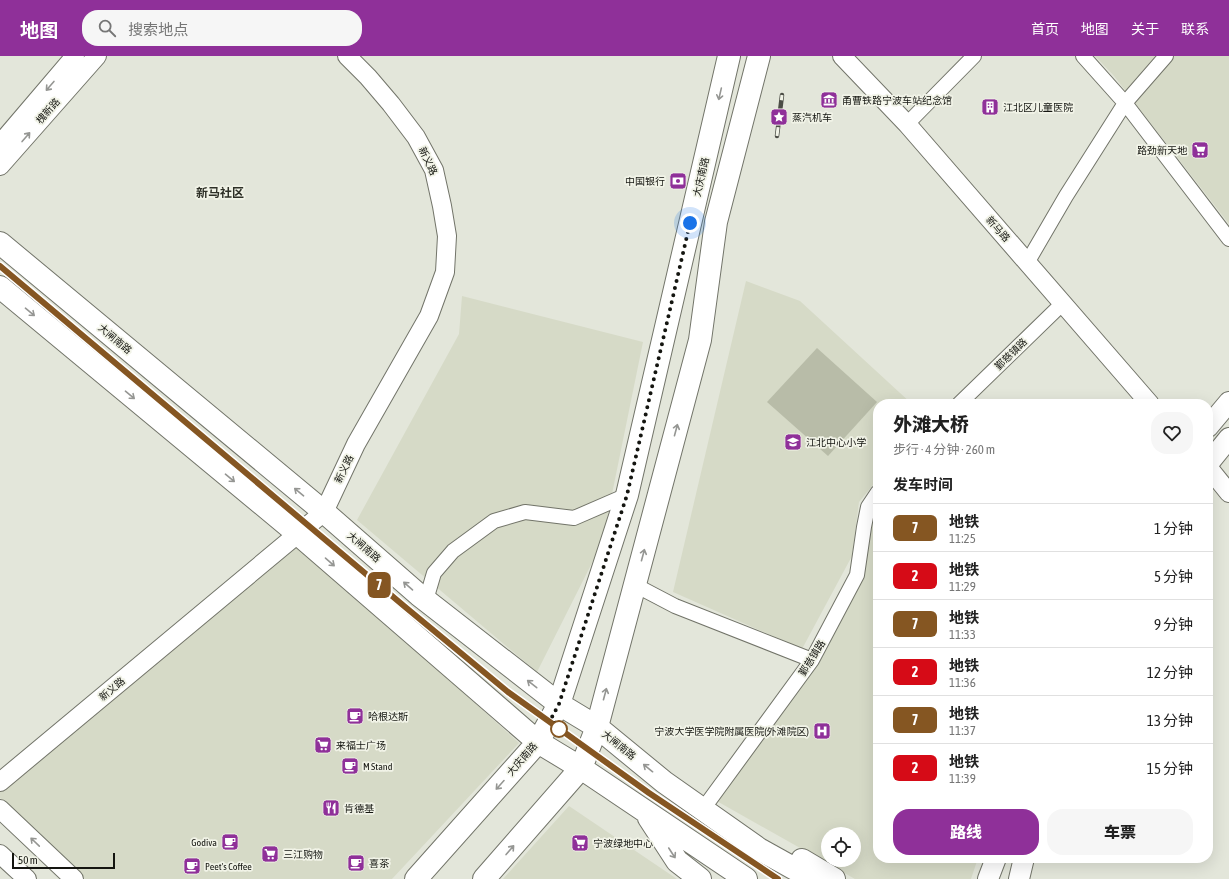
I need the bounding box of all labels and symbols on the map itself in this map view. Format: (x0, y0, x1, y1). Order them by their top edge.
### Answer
one-way arrow (45, 80, 54, 91)
one-way arrow (716, 87, 724, 100)
museum icon: 甬曹铁路宁波车站纪念馆 (819, 90, 839, 110)
place label: 甬曹铁路宁波车站纪念馆 (842, 95, 952, 106)
street label: 槐新路 (34, 96, 62, 126)
building icon: 江北区儿童医院 (980, 97, 1000, 117)
place label: 江北区儿童医院 (1003, 102, 1073, 113)
place icon: 蒸汽机车 (769, 107, 789, 127)
place label: 蒸汽机车 (792, 112, 832, 123)
one-way arrow (21, 131, 30, 142)
supermarket icon: 路劲新天地 (1190, 140, 1210, 160)
street label: 新义路 (417, 145, 439, 177)
place label: 路劲新天地 (1137, 145, 1188, 156)
street label: 大庆南路 (691, 156, 711, 198)
bank icon: 中国银行 (668, 171, 688, 191)
place label: 中国银行 (625, 176, 665, 187)
district label: 新马社区 (196, 186, 244, 200)
your location (680, 213, 700, 233)
street label: 新马路 (984, 214, 1012, 244)
one-way arrow (25, 308, 35, 317)
street label: 大闸南路 (96, 322, 134, 356)
street label: 鄞慈镇路 (993, 336, 1029, 372)
one-way arrow (125, 391, 136, 400)
one-way arrow (673, 423, 680, 436)
school or university icon: 江北中心小学 (783, 432, 803, 452)
place label: 江北中心小学 (806, 437, 866, 448)
street label: 新义路 (332, 453, 356, 485)
one-way arrow (225, 474, 236, 482)
one-way arrow (294, 487, 304, 496)
street label: 大闸南路 (345, 530, 383, 564)
one-way arrow (640, 549, 647, 562)
one-way arrow (325, 557, 335, 566)
line badge: 7 (366, 572, 392, 598)
one-way arrow (403, 581, 413, 590)
street label: 鄞慈镇路 (797, 638, 827, 678)
street label: 新义路 (97, 675, 127, 703)
one-way arrow (527, 679, 538, 688)
one-way arrow (602, 688, 610, 701)
cafe icon: 哈根达斯 (345, 706, 365, 726)
place label: 哈根达斯 (368, 711, 408, 722)
unlabelled marker (550, 720, 568, 738)
hospital icon: 宁波大学医学院附属医院(外滩院区) (812, 721, 832, 741)
place label: 宁波大学医学院附属医院(外滩院区) (654, 726, 809, 737)
street label: 大闸南路 (600, 728, 638, 762)
supermarket icon: 来福士广场 (313, 735, 333, 755)
place label: 来福士广场 (336, 740, 386, 751)
street label: 大庆南路 (505, 740, 539, 778)
cafe icon: M Stand (340, 756, 360, 776)
place label: M Stand (363, 761, 393, 772)
one-way arrow (643, 764, 653, 773)
one-way arrow (495, 779, 504, 790)
restaurant icon: 肯德基 (321, 798, 341, 818)
place label: 肯德基 (344, 803, 374, 814)
cafe icon: Godiva (220, 832, 240, 852)
supermarket icon: 宁波绿地中心 (570, 833, 590, 853)
place label: Godiva (191, 837, 217, 848)
one-way arrow (30, 838, 40, 847)
place label: 宁波绿地中心 (593, 838, 653, 849)
supermarket icon: 三江购物 (260, 844, 280, 864)
one-way arrow (505, 844, 514, 855)
one-way arrow (668, 847, 676, 858)
place label: 三江购物 (283, 849, 323, 860)
scale bar (12, 851, 115, 870)
cafe icon: 喜茶 (346, 853, 366, 873)
cafe icon: Peet's Coffee (182, 856, 202, 876)
place label: 喜茶 (369, 858, 390, 869)
place label: Peet's Coffee (205, 861, 252, 872)

